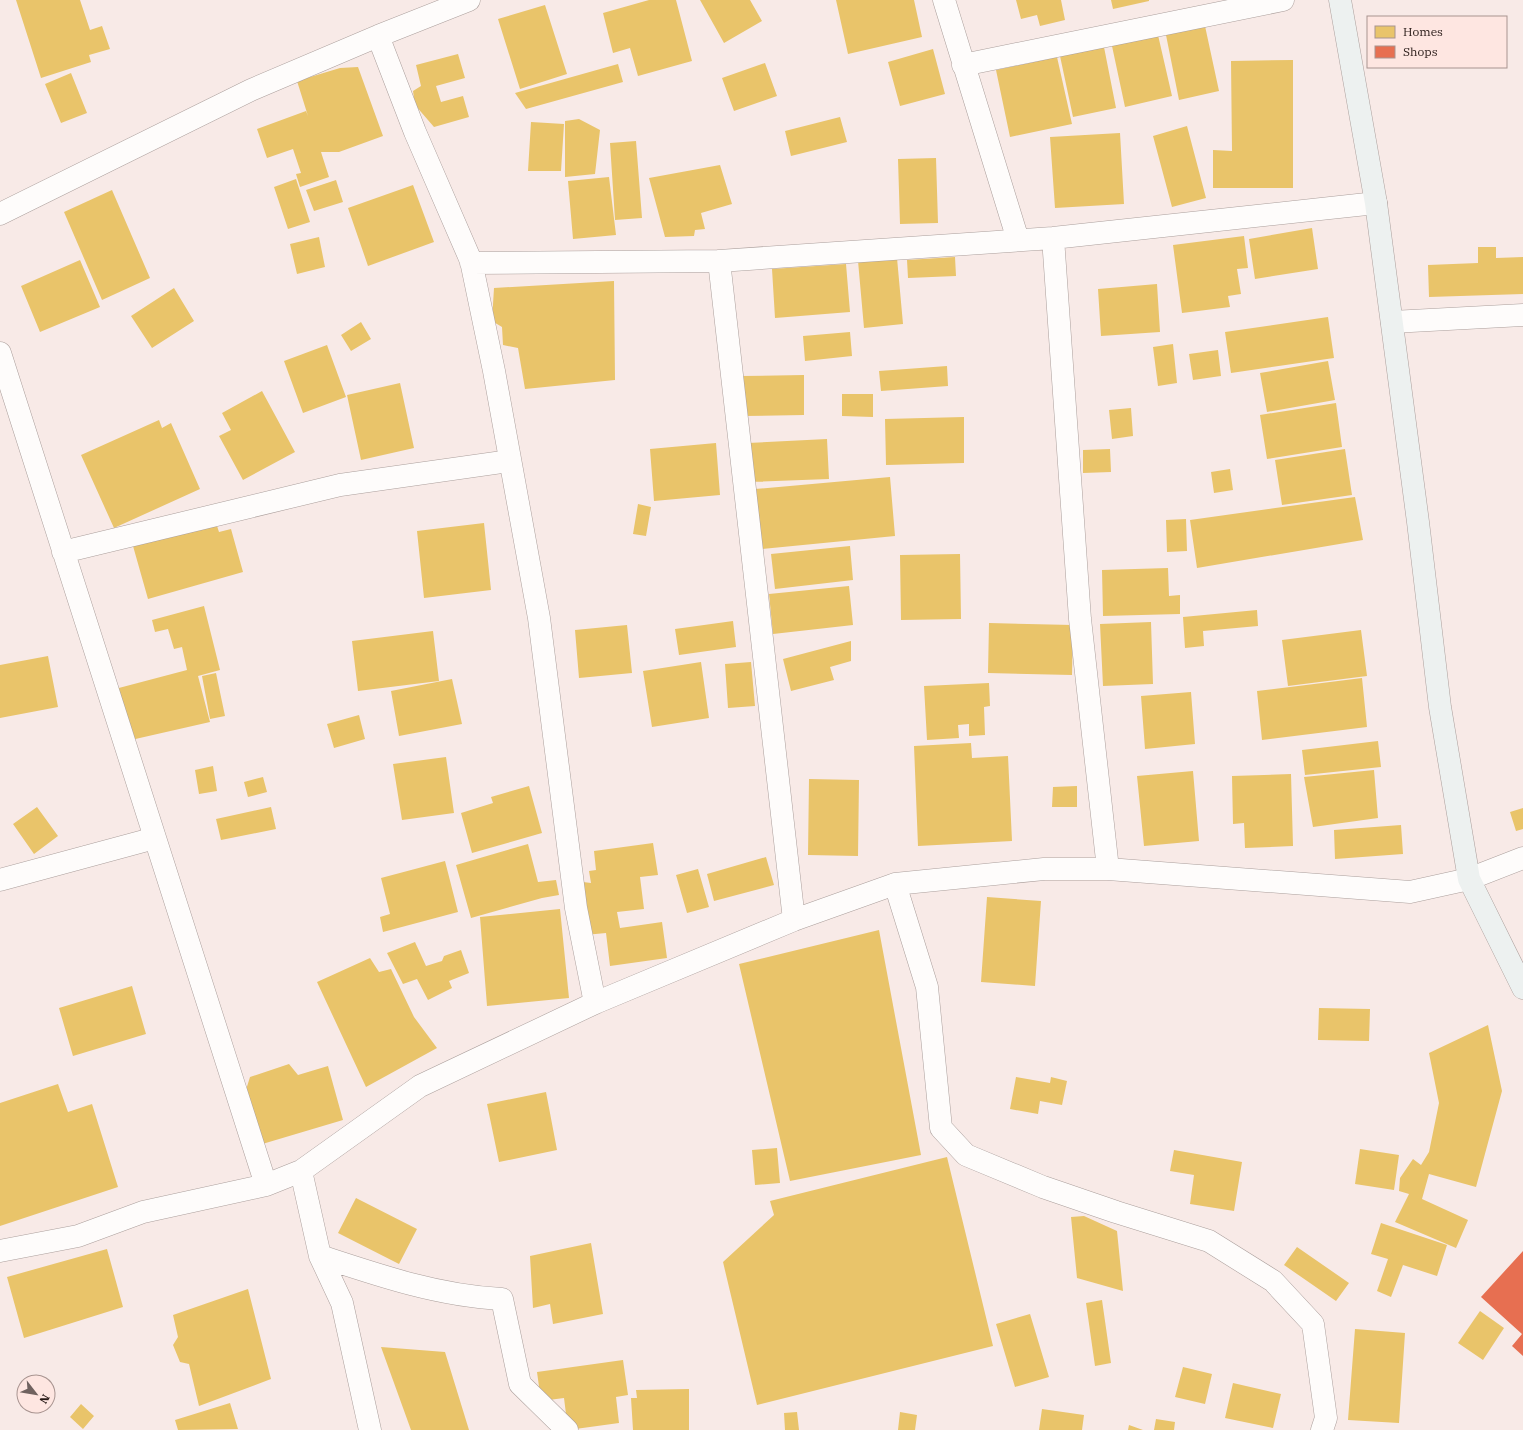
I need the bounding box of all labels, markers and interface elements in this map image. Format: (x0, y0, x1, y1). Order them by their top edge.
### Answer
legend (1367, 16, 1507, 68)
text: Homes (1403, 24, 1443, 39)
text: Shops (1403, 44, 1438, 59)
north arrow (16, 1374, 56, 1414)
text: N (36, 1392, 53, 1407)

